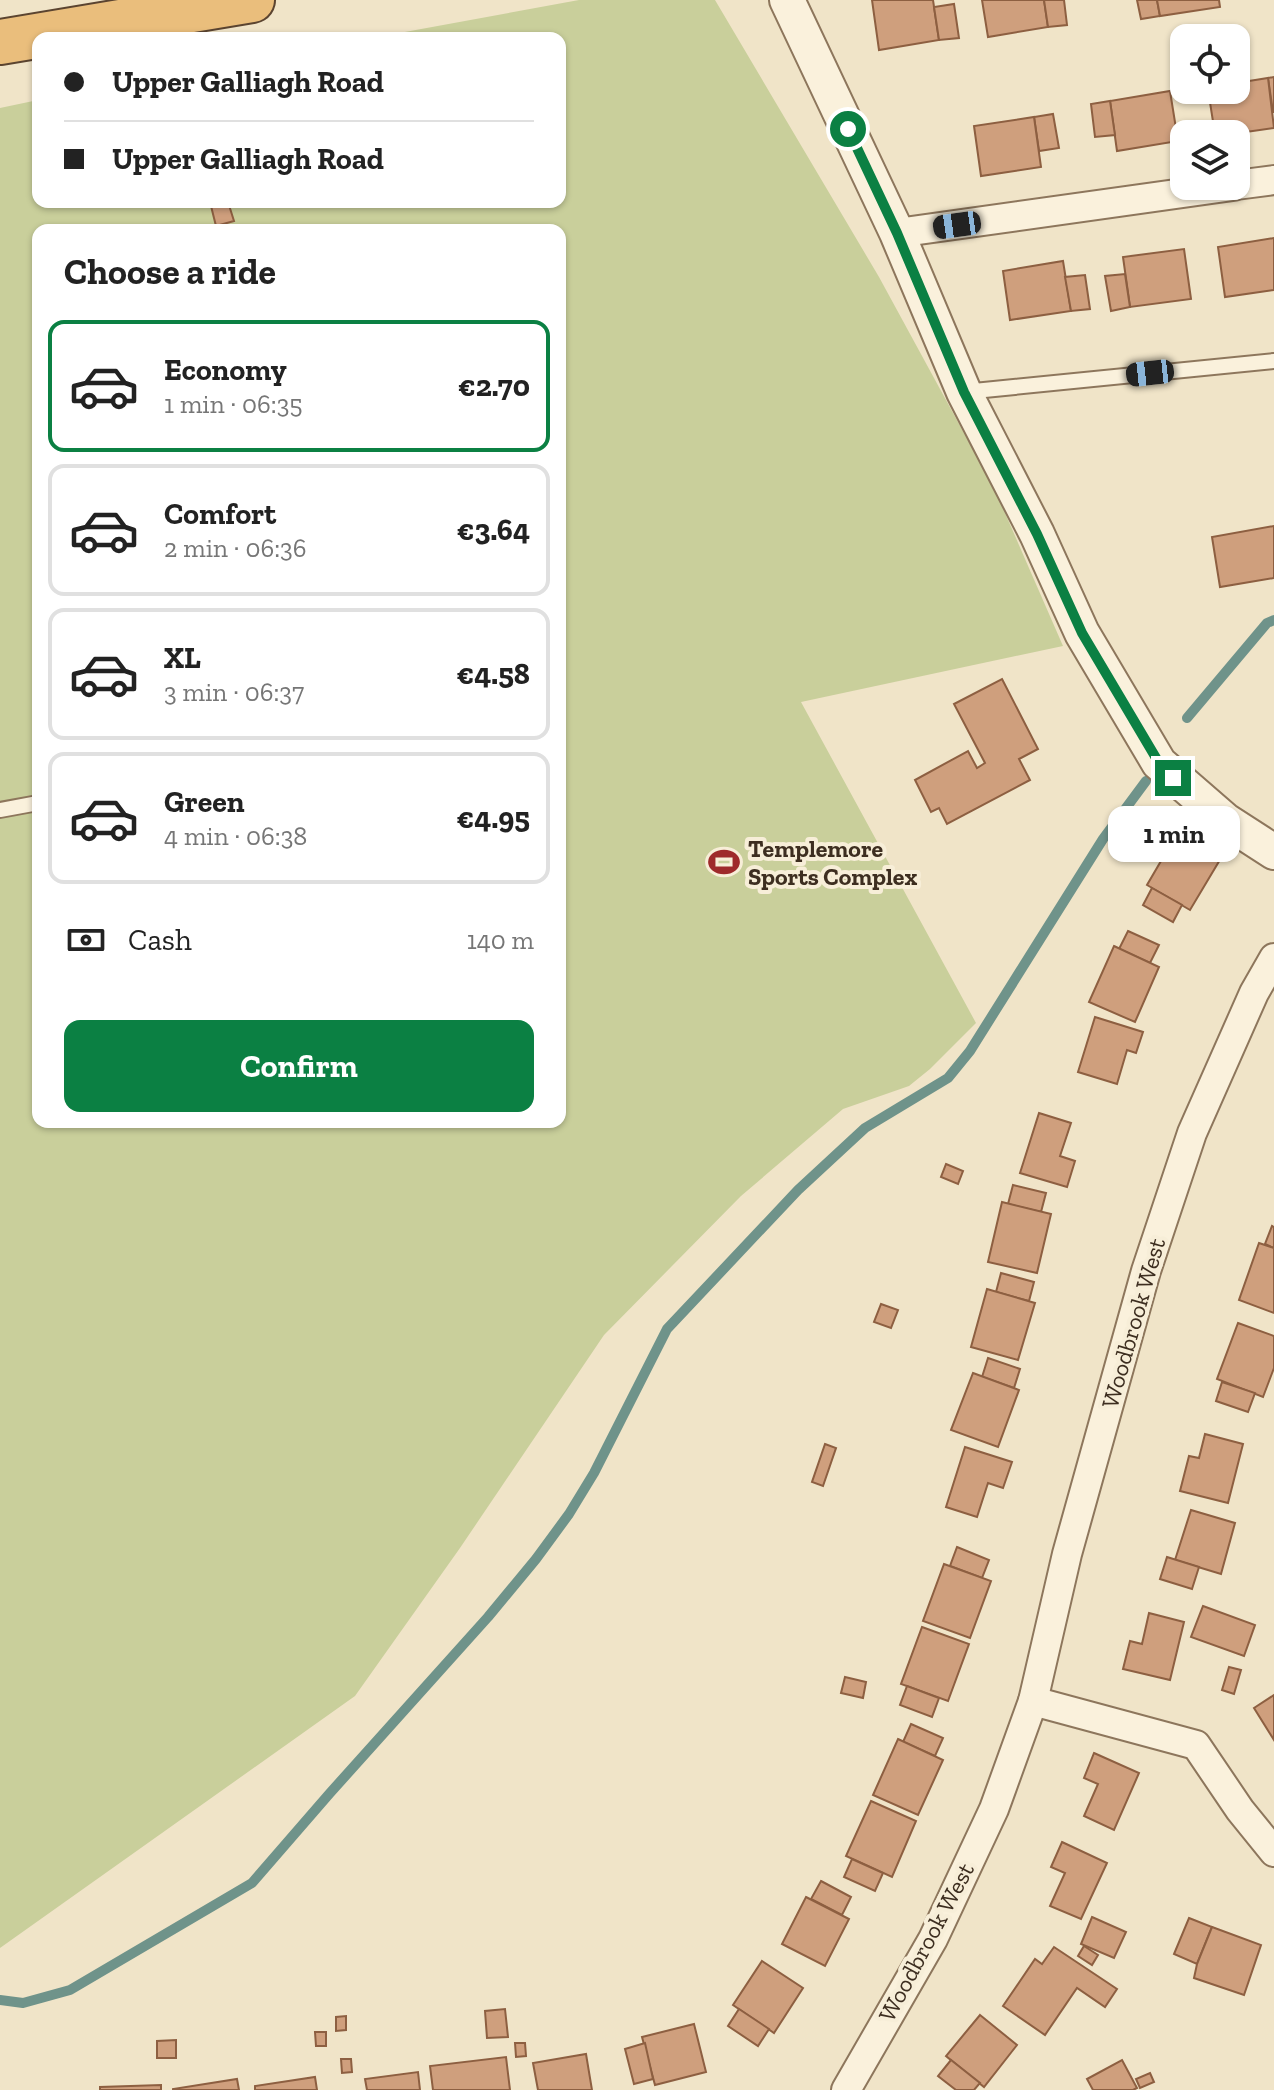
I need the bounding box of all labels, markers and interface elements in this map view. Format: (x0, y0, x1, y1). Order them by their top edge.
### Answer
map controls (1170, 24, 1250, 200)
button: locate (1170, 24, 1250, 104)
text: Upper Galliagh Road (112, 64, 384, 100)
route start (830, 111, 866, 147)
button: layers (1170, 120, 1250, 200)
text: Upper Galliagh Road (112, 141, 384, 177)
car (932, 210, 982, 240)
text: Choose a ride (64, 250, 276, 293)
icon: car (68, 350, 140, 422)
text: Economy (164, 352, 287, 388)
car (1125, 359, 1175, 387)
text: €2.70 (458, 368, 530, 404)
text: 1 min · 06:35 (164, 388, 303, 420)
icon: car (68, 494, 140, 566)
text: Comfort (164, 496, 276, 532)
text: €3.64 (457, 512, 530, 548)
text: 2 min · 06:36 (164, 532, 307, 564)
icon: car (68, 638, 140, 710)
text: XL (164, 640, 201, 676)
text: €4.58 (456, 656, 530, 692)
text: 3 min · 06:37 (164, 676, 304, 708)
route end (1155, 760, 1191, 796)
icon: car (68, 782, 140, 854)
text: Green (164, 784, 244, 820)
text: €4.95 (457, 800, 530, 836)
callout: 1 min (1107, 806, 1239, 862)
text: 1 min (1143, 818, 1205, 850)
text: 4 min · 06:38 (164, 820, 307, 852)
place label: Templemore Sports Complex (748, 834, 917, 891)
sports icon: Templemore Sports Complex (707, 845, 741, 879)
icon: cash (64, 918, 108, 962)
text: Cash (128, 922, 192, 958)
text: 140 m (467, 924, 534, 956)
button: Confirm (64, 1020, 534, 1112)
street label: Woodbrook West (1095, 1234, 1171, 1411)
street label: Woodbrook West (872, 1858, 980, 2026)

